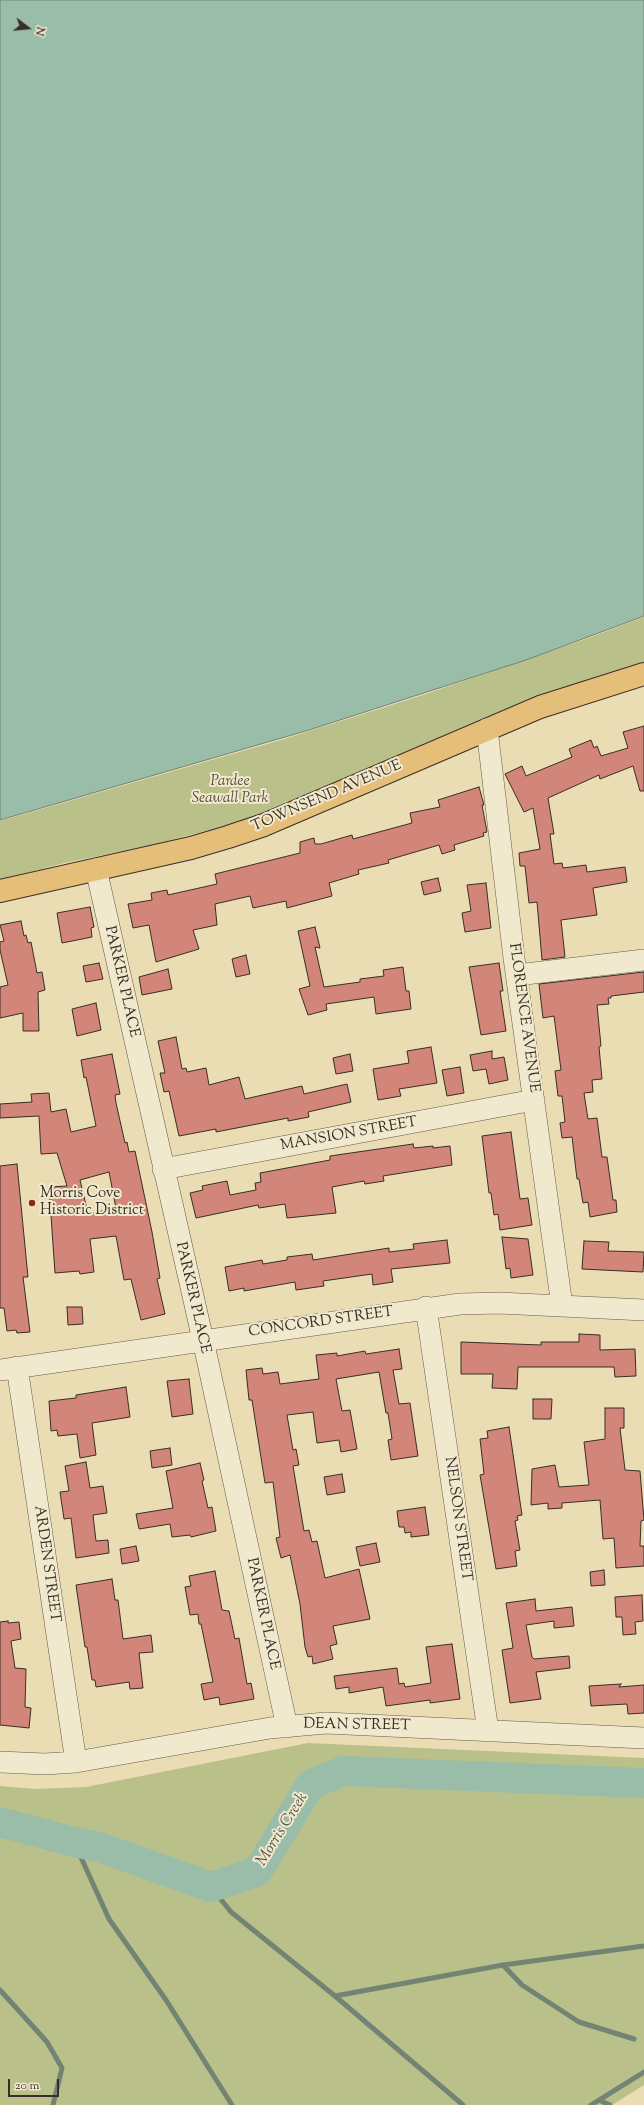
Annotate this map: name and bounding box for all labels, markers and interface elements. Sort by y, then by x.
north arrow [8,8,48,48]
text: N [31,25,48,38]
street label: TOWNSEND AVENUE [249,757,405,837]
park label: Pardee Seawall Park [192,773,268,808]
street label: PARKER PLACE [99,924,143,1040]
street label: FLORENCE AVENUE [504,942,542,1094]
street label: MANSION STREET [279,1114,419,1156]
place label: Morris Cove Historic District [40,1185,144,1220]
marker: Morris Cove Historic District [27,1198,37,1208]
street label: PARKER PLACE [170,1240,214,1356]
street label: CONCORD STREET [247,1304,395,1342]
street label: NELSON STREET [439,1456,475,1582]
street label: ARDEN STREET [29,1504,63,1624]
street label: PARKER PLACE [241,1556,283,1672]
street label: DEAN STREET [303,1716,411,1736]
water label: Morris Creek [253,1790,313,1870]
scale bar [10,2071,61,2097]
text: 20 m [15,2077,39,2095]

